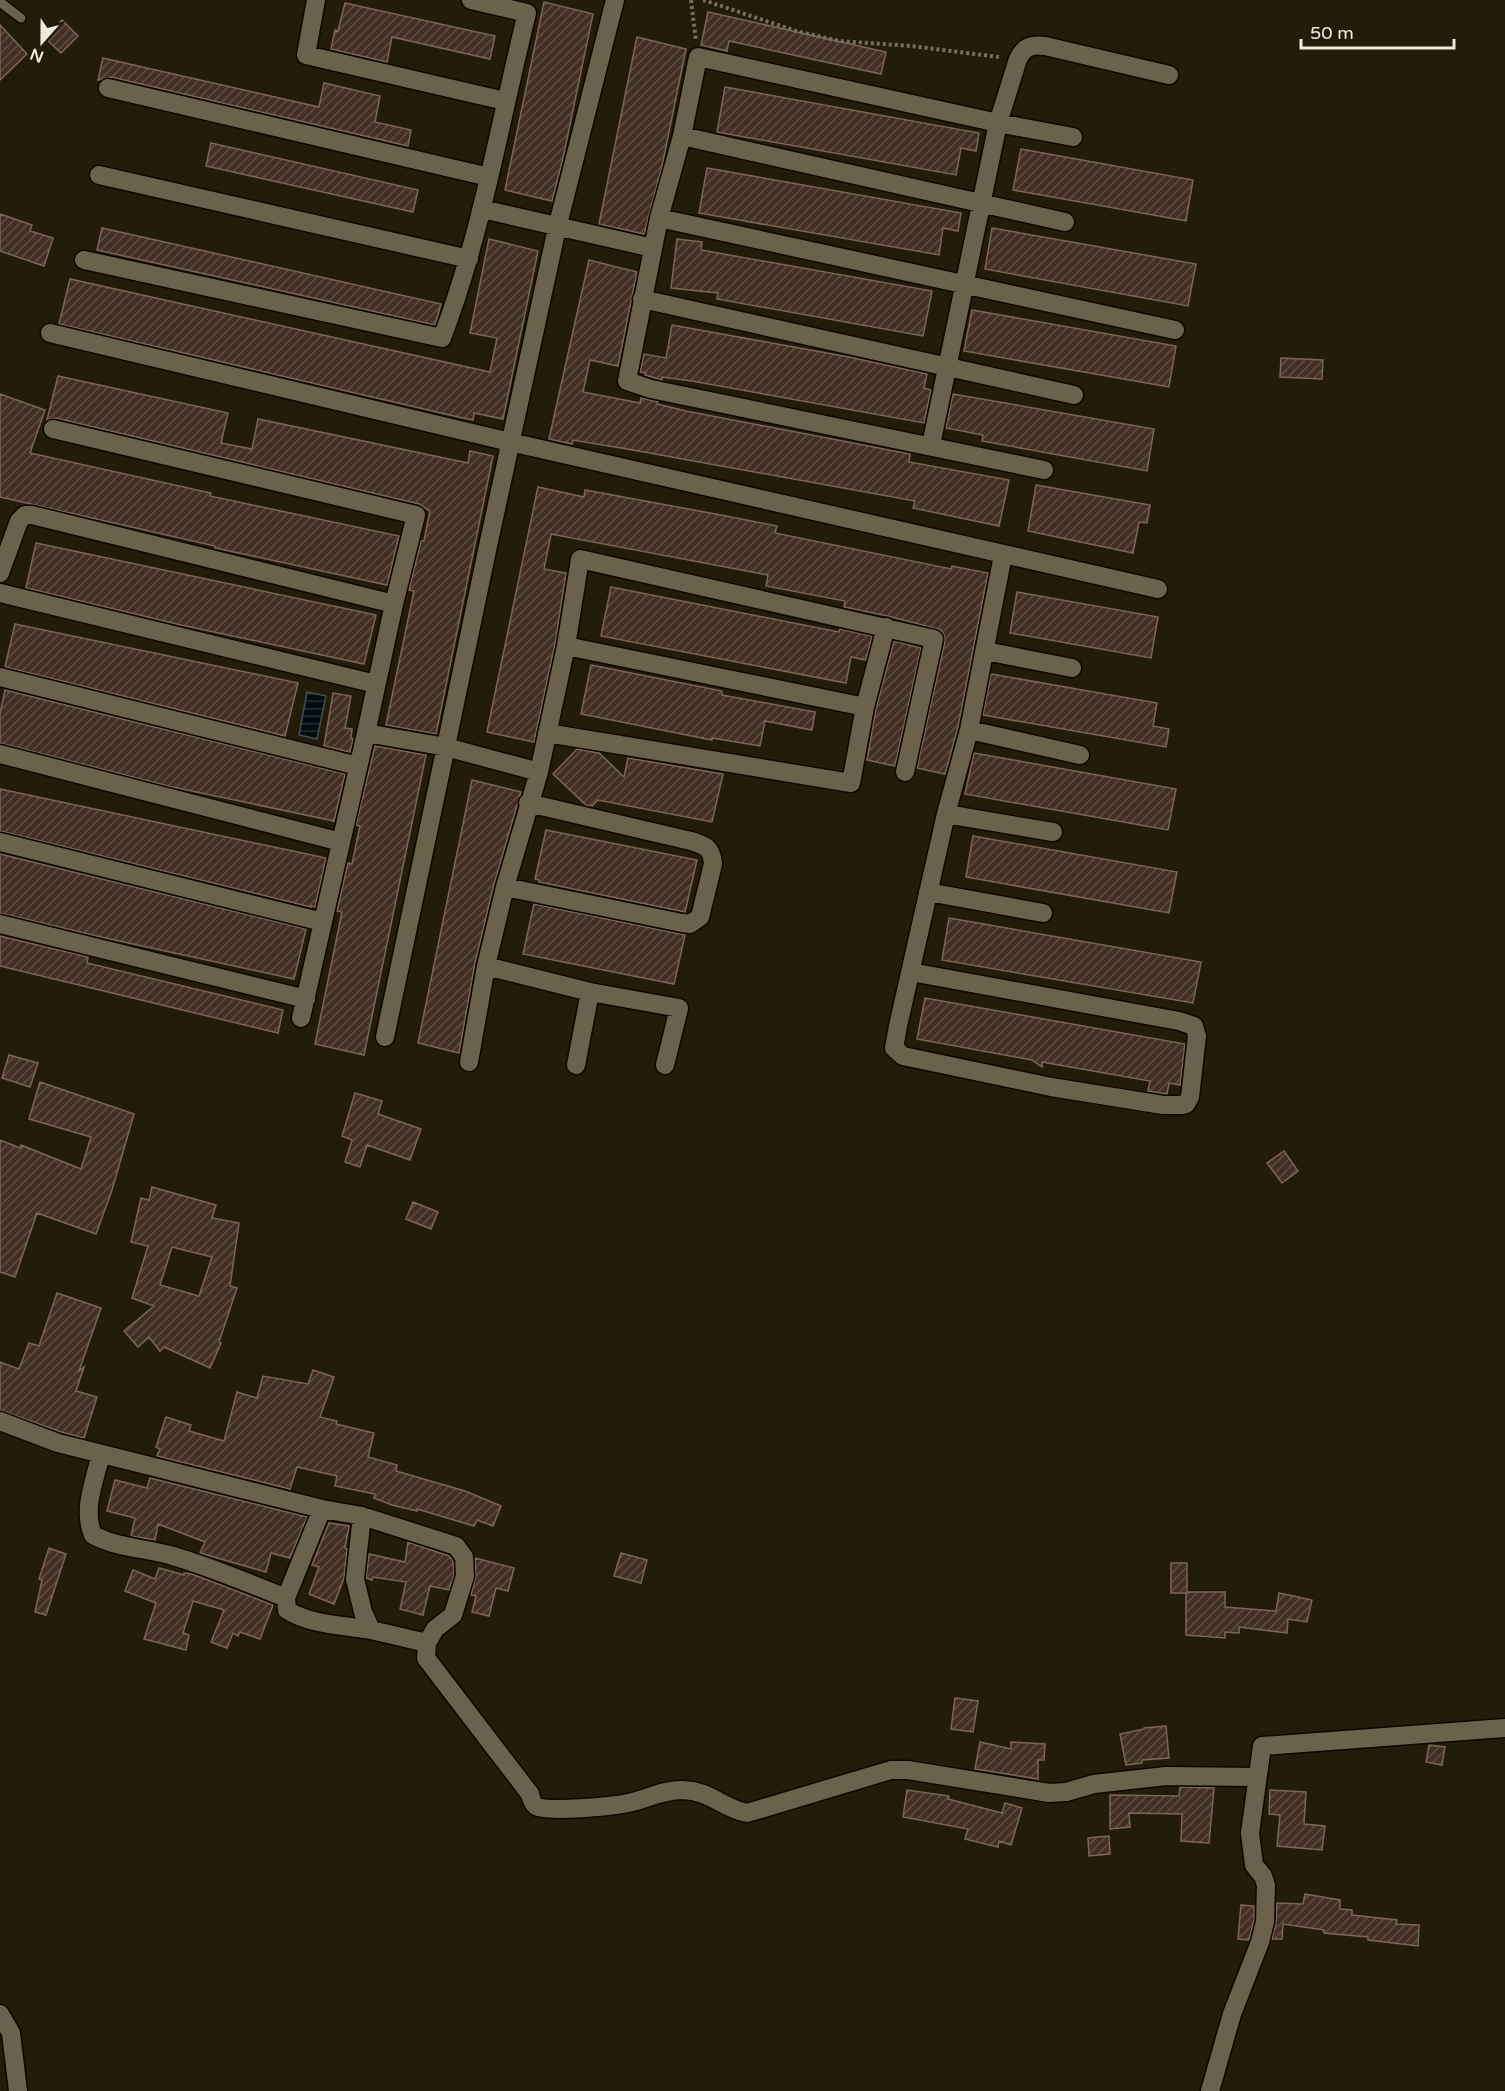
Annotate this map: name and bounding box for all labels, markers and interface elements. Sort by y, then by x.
north arrow [12,12,72,72]
scale bar [1301,12,1454,50]
text: 50 m [1310,22,1354,44]
text: N [27,43,47,67]

